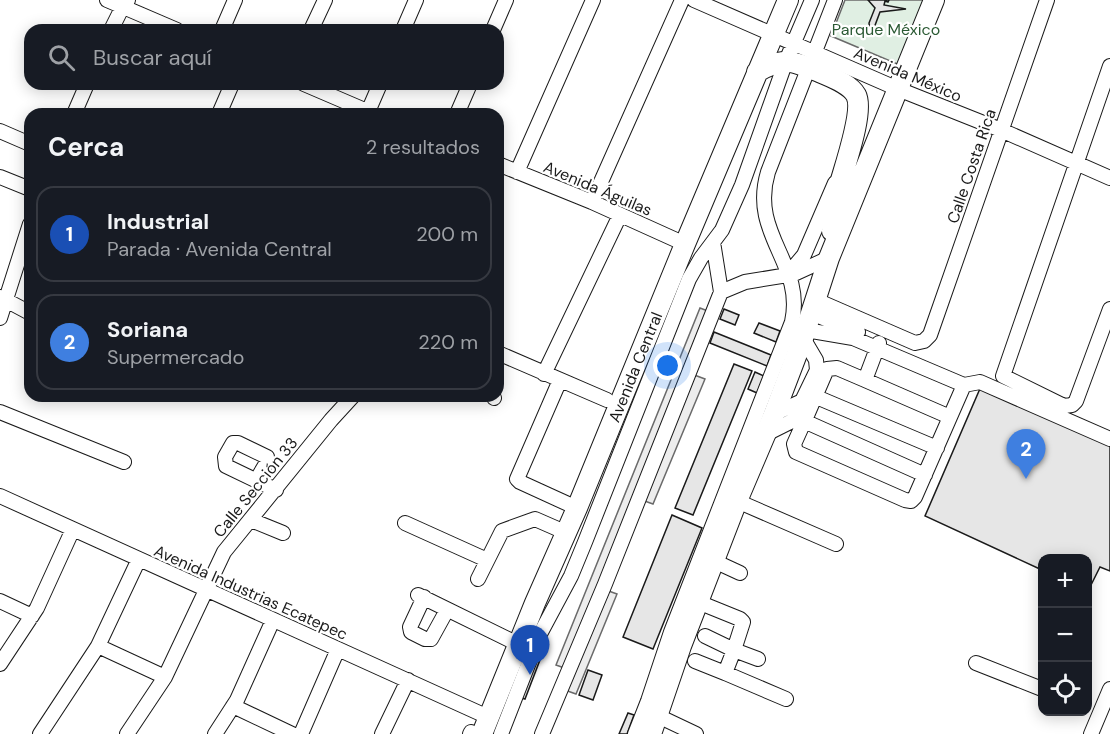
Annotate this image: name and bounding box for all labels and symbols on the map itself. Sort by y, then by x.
park label: Parque México [832,19,940,40]
street label: Avenida México [851,42,965,107]
street label: Calle Costa Rica [942,106,1001,226]
street label: Avenida Águilas [540,156,655,221]
street label: Avenida Central [604,309,667,425]
your location [653,351,682,380]
pin: 2 [1006,430,1046,479]
street label: Calle Sección 33 [209,433,302,542]
street label: Avenida Industrias Ecatepec [151,540,351,645]
pin: 1 [510,626,550,675]

